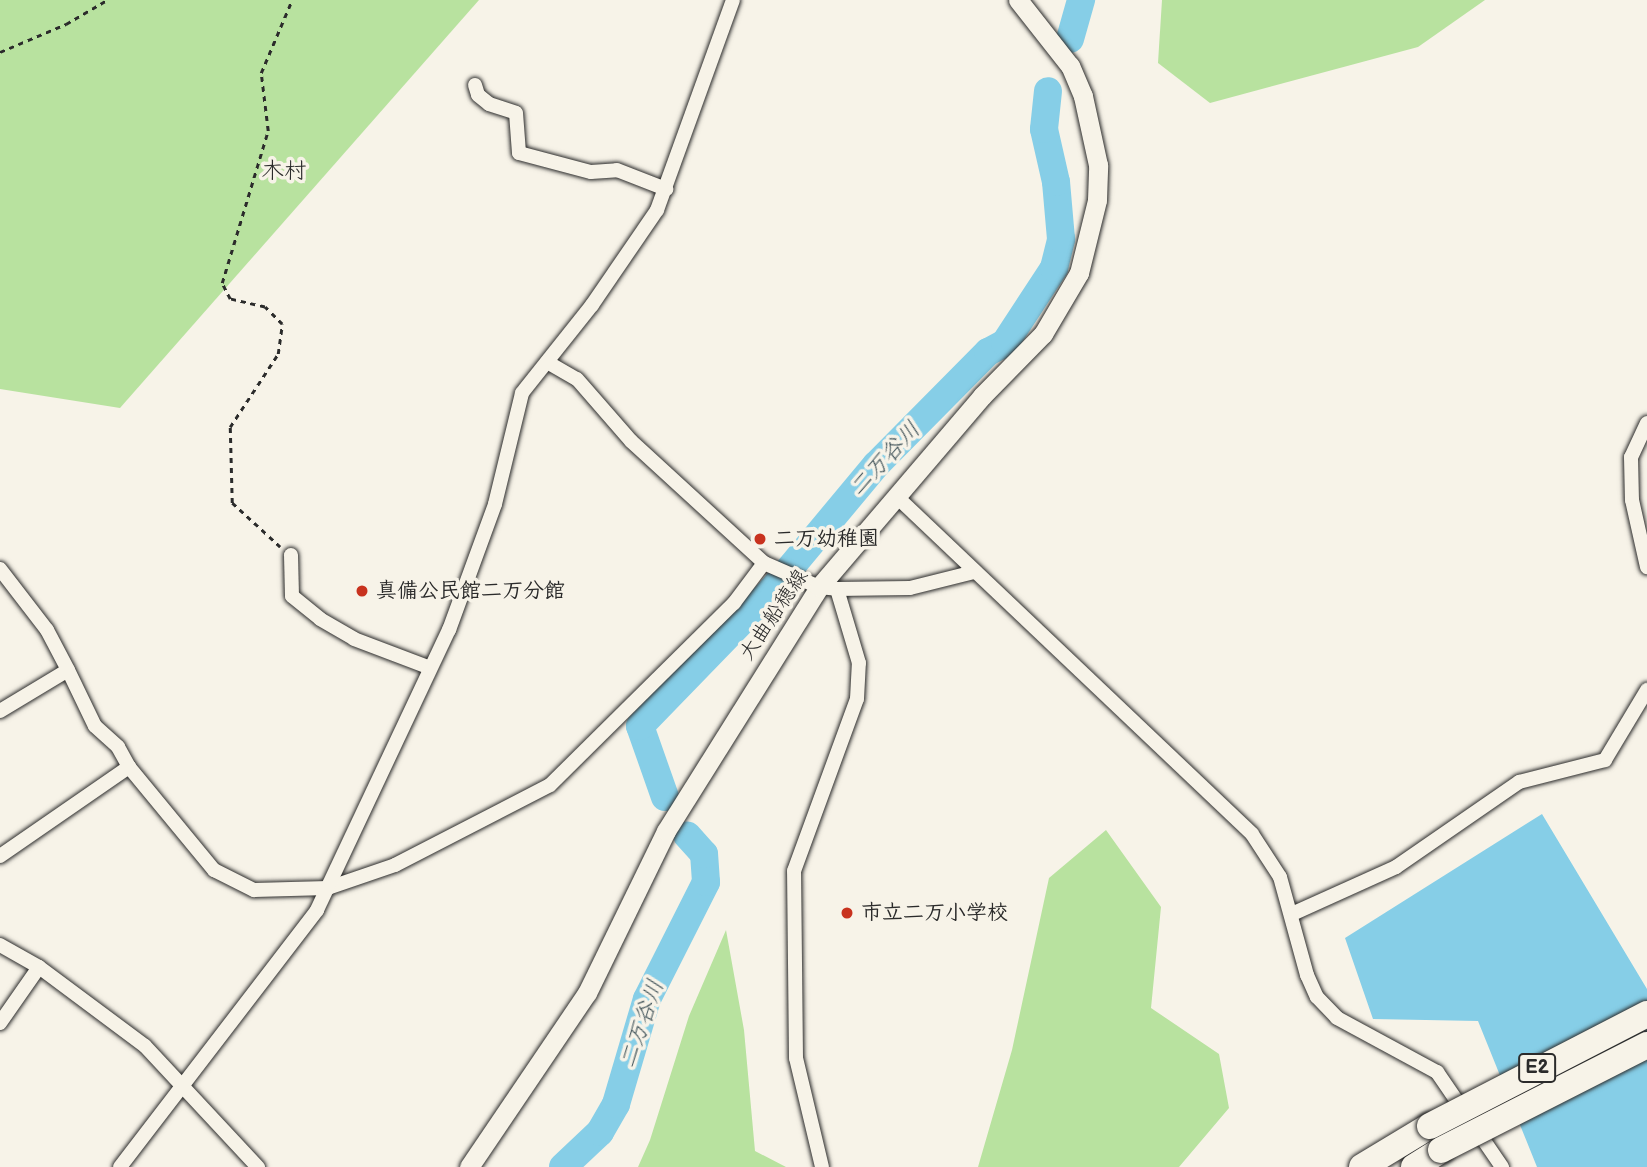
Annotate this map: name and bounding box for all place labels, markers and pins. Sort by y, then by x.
place label: 二万幼稚園 [774,526,879,552]
marker: 二万幼稚園 [752,531,768,547]
place label: 真備公民館二万分館 [376,578,565,604]
marker: 真備公民館二万分館 [354,583,370,599]
place label: 市立二万小学校 [861,900,1008,926]
marker: 市立二万小学校 [839,905,855,921]

